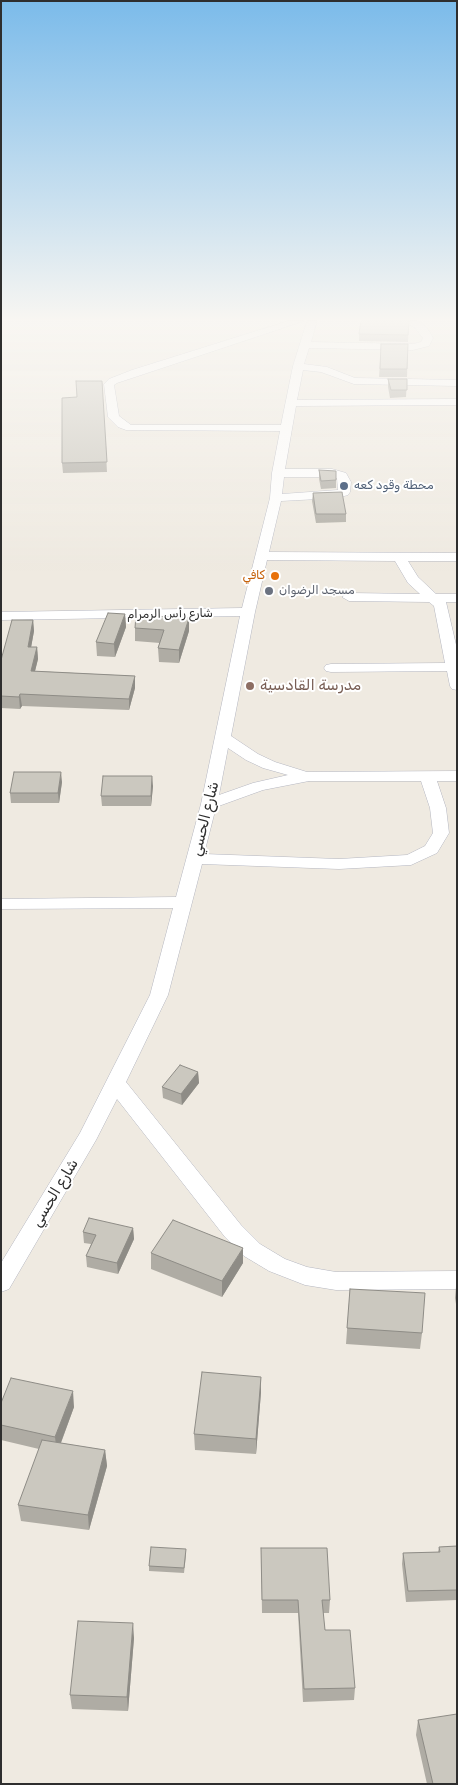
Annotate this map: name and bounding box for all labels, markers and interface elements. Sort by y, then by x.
place label: محطة وقود كعه [354,479,434,493]
marker: محطة وقود كعه [338,480,350,492]
place label: كافي [242,569,265,583]
marker: كافي [269,570,281,582]
place label: مسجد الرضوان [279,584,355,598]
marker: مسجد الرضوان [263,585,275,597]
street label: شارع رأس الرمرام [127,606,213,622]
place label: مدرسة القادسية [260,677,361,695]
marker: مدرسة القادسية [244,680,256,692]
street label: شارع الحسي [187,780,223,858]
street label: شارع الحسي [28,1156,82,1230]

